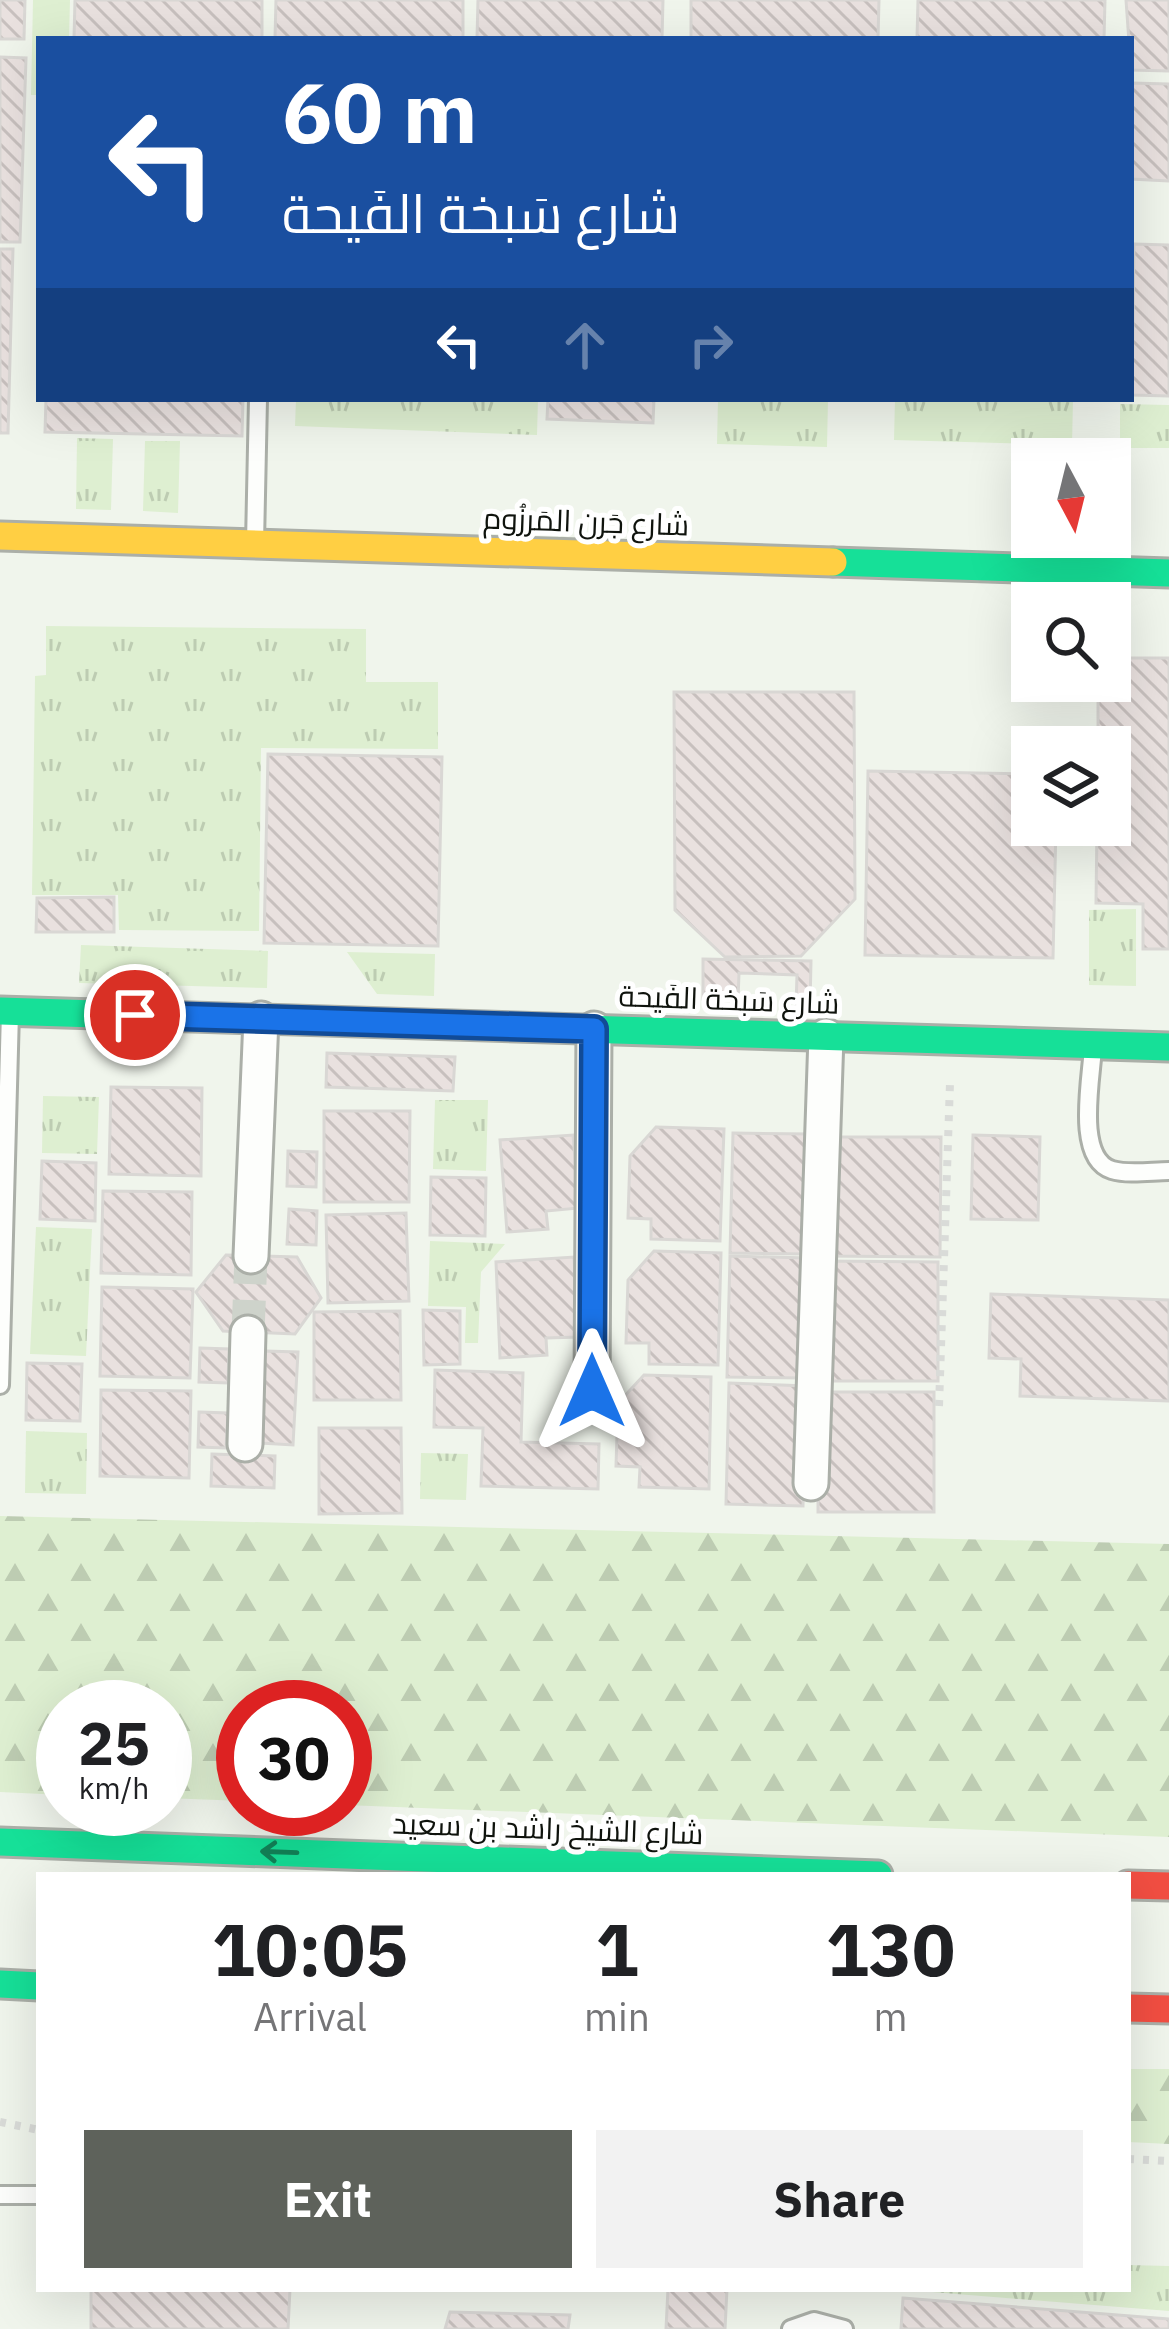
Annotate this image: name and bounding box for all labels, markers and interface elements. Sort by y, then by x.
text: 60 m [282,57,478,166]
icon: left [84,84,240,240]
text: شارع سَبخة الفَيحة [282,178,680,248]
icon: left [426,312,492,378]
icon: ahead [552,312,618,378]
icon: right [678,312,744,378]
north arrow [1011,438,1131,558]
map controls [1011,438,1131,846]
street label: شارع جَرن المَرزُوم [482,497,690,546]
button: search [1011,582,1131,702]
button: layers [1011,726,1131,846]
pin [84,964,186,1066]
street label: شارع سَبخة الفَيحة [618,975,840,1024]
icon: arrive [102,982,168,1048]
position arrow [529,1328,655,1454]
speed limit sign: 30 [216,1680,372,1836]
text: 25 [78,1703,150,1782]
text: km/h [79,1768,149,1807]
street label: شارع الشيخ راشد بن سعيد [392,1803,704,1854]
one-way arrow [260,1840,299,1863]
text: 10:05 [212,1902,408,1996]
text: 1 [595,1902,639,1996]
text: 130 [826,1902,955,1996]
text: Arrival [253,1991,367,2042]
text: min [584,1991,650,2042]
text: m [873,1991,908,2042]
button: Exit [84,2130,572,2268]
button: Share [596,2130,1083,2268]

